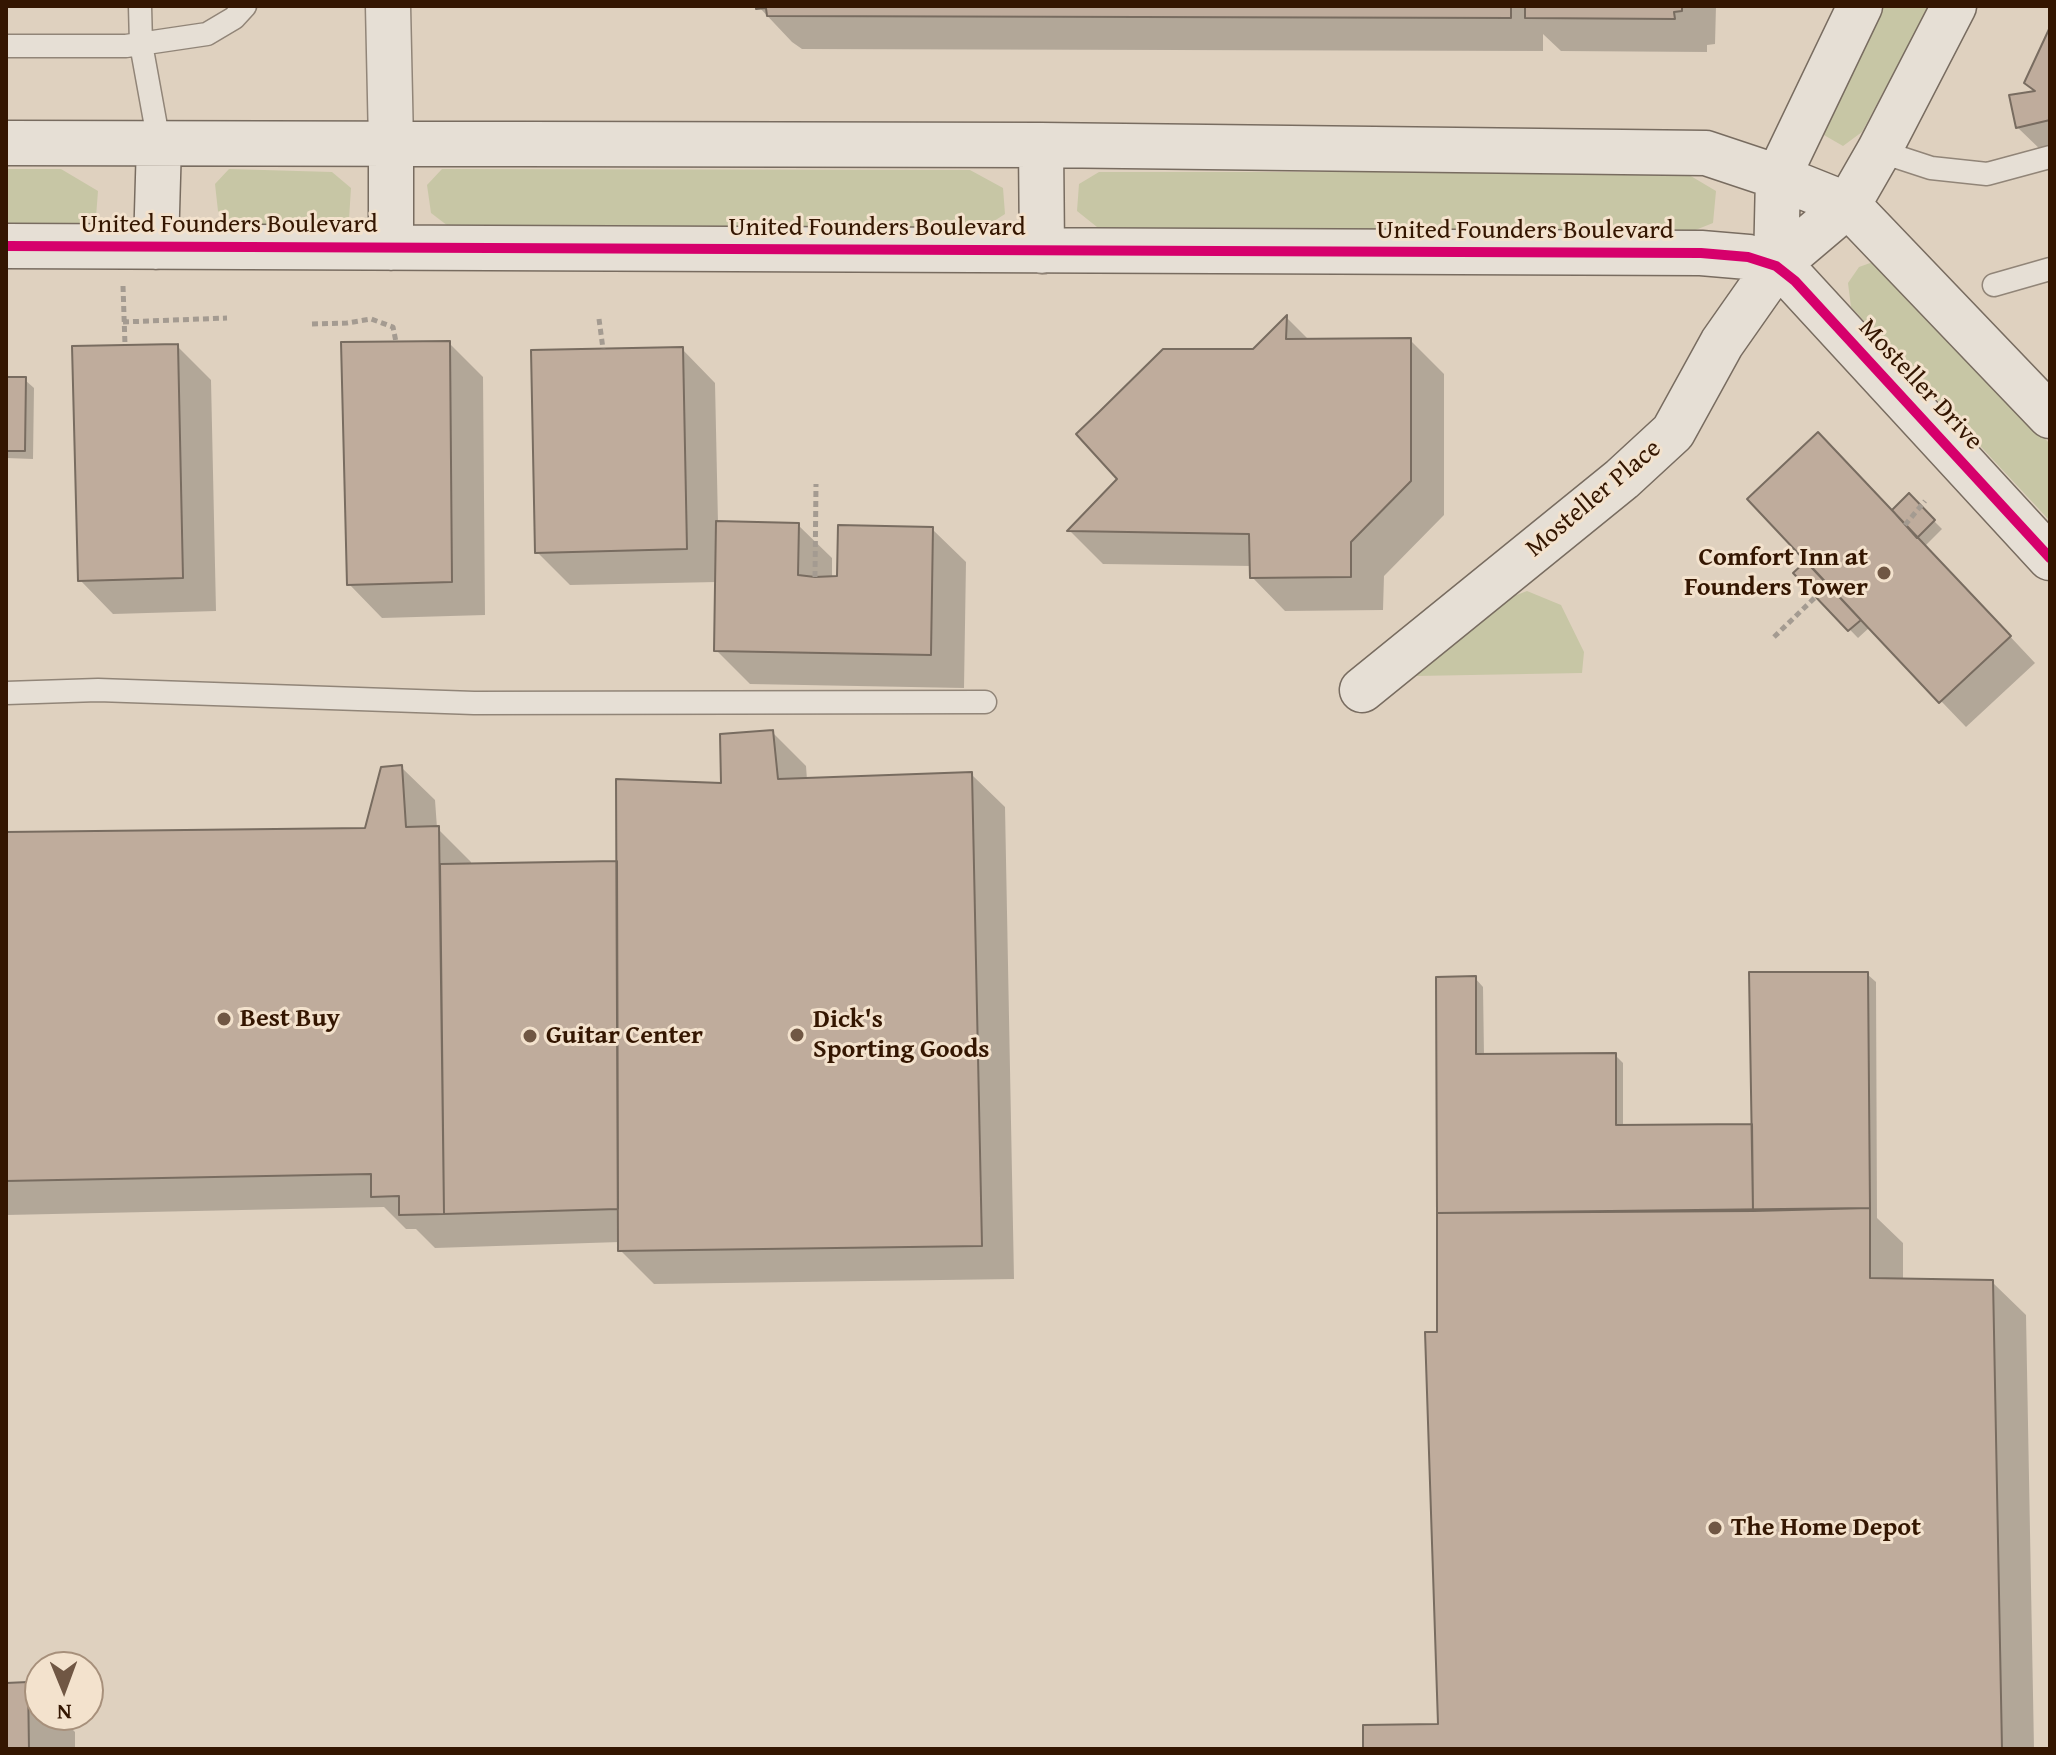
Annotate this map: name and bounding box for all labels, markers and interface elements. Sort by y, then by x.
street label: United Founders Boulevard [80,209,378,241]
street label: United Founders Boulevard [728,212,1026,244]
street label: United Founders Boulevard [1376,215,1674,247]
street label: Mosteller Drive [1851,313,1989,457]
street label: Mosteller Place [1520,433,1668,565]
place label: Comfort Inn at Founders Tower [1684,542,1868,604]
marker: Comfort Inn at Founders Tower [1875,564,1893,582]
place label: Best Buy [240,1003,340,1035]
place label: Dick's Sporting Goods [813,1004,989,1066]
marker: Best Buy [215,1010,233,1028]
place label: Guitar Center [546,1020,703,1052]
marker: Dick's Sporting Goods [788,1026,806,1044]
marker: Guitar Center [521,1027,539,1045]
place label: The Home Depot [1731,1512,1921,1544]
marker: The Home Depot [1706,1519,1724,1537]
north arrow [24,1651,104,1731]
text: N [57,1697,72,1729]

